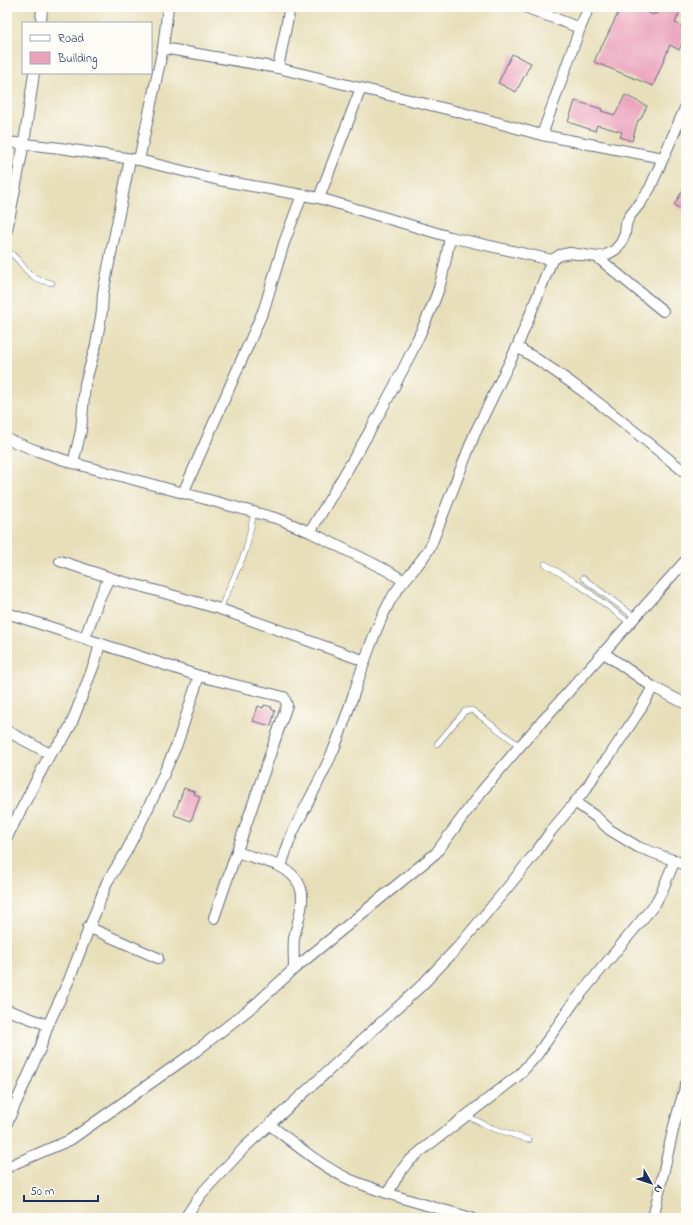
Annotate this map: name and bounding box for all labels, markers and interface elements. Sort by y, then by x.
legend [22,22,152,74]
text: Road [58,30,84,48]
text: Building [57,50,97,69]
north arrow [631,1163,671,1203]
scale bar [24,1177,98,1203]
text: N [649,1181,667,1197]
text: 50 m [30,1183,54,1201]

